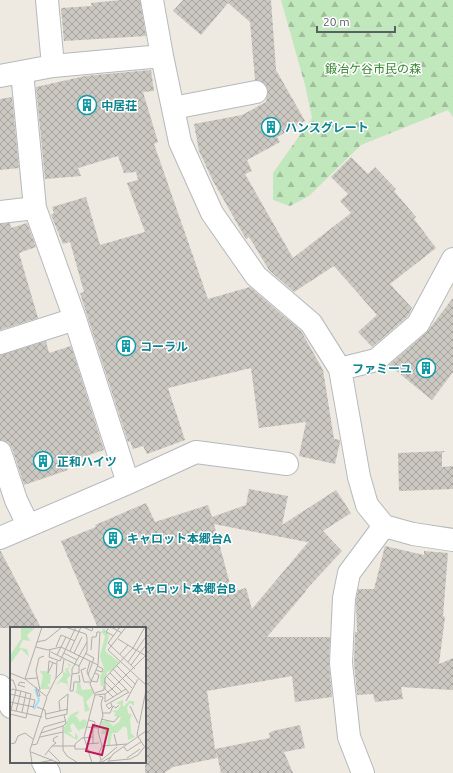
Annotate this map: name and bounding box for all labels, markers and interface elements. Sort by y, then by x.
scale bar [317,8,395,34]
text: 20 m [323,15,350,28]
park label: 鍛冶ケ谷市民の森 [325,62,421,75]
building icon: 中居荘 [76,94,98,116]
place label: 中居荘 [101,99,137,112]
building icon: ハンスグレート [260,116,282,138]
place label: ハンスグレート [285,121,369,134]
building icon: コーラル [115,335,137,357]
place label: コーラル [140,340,188,353]
building icon: ファミーユ [415,357,437,379]
place label: ファミーユ [352,362,412,375]
building icon: 正和ハイツ [32,450,54,472]
place label: 正和ハイツ [57,455,117,468]
building icon: キャロット本郷台A [102,527,124,549]
place label: キャロット本郷台A [127,532,232,545]
building icon: キャロット本郷台B [107,577,129,599]
place label: キャロット本郷台B [132,582,236,595]
inset map [10,627,146,763]

